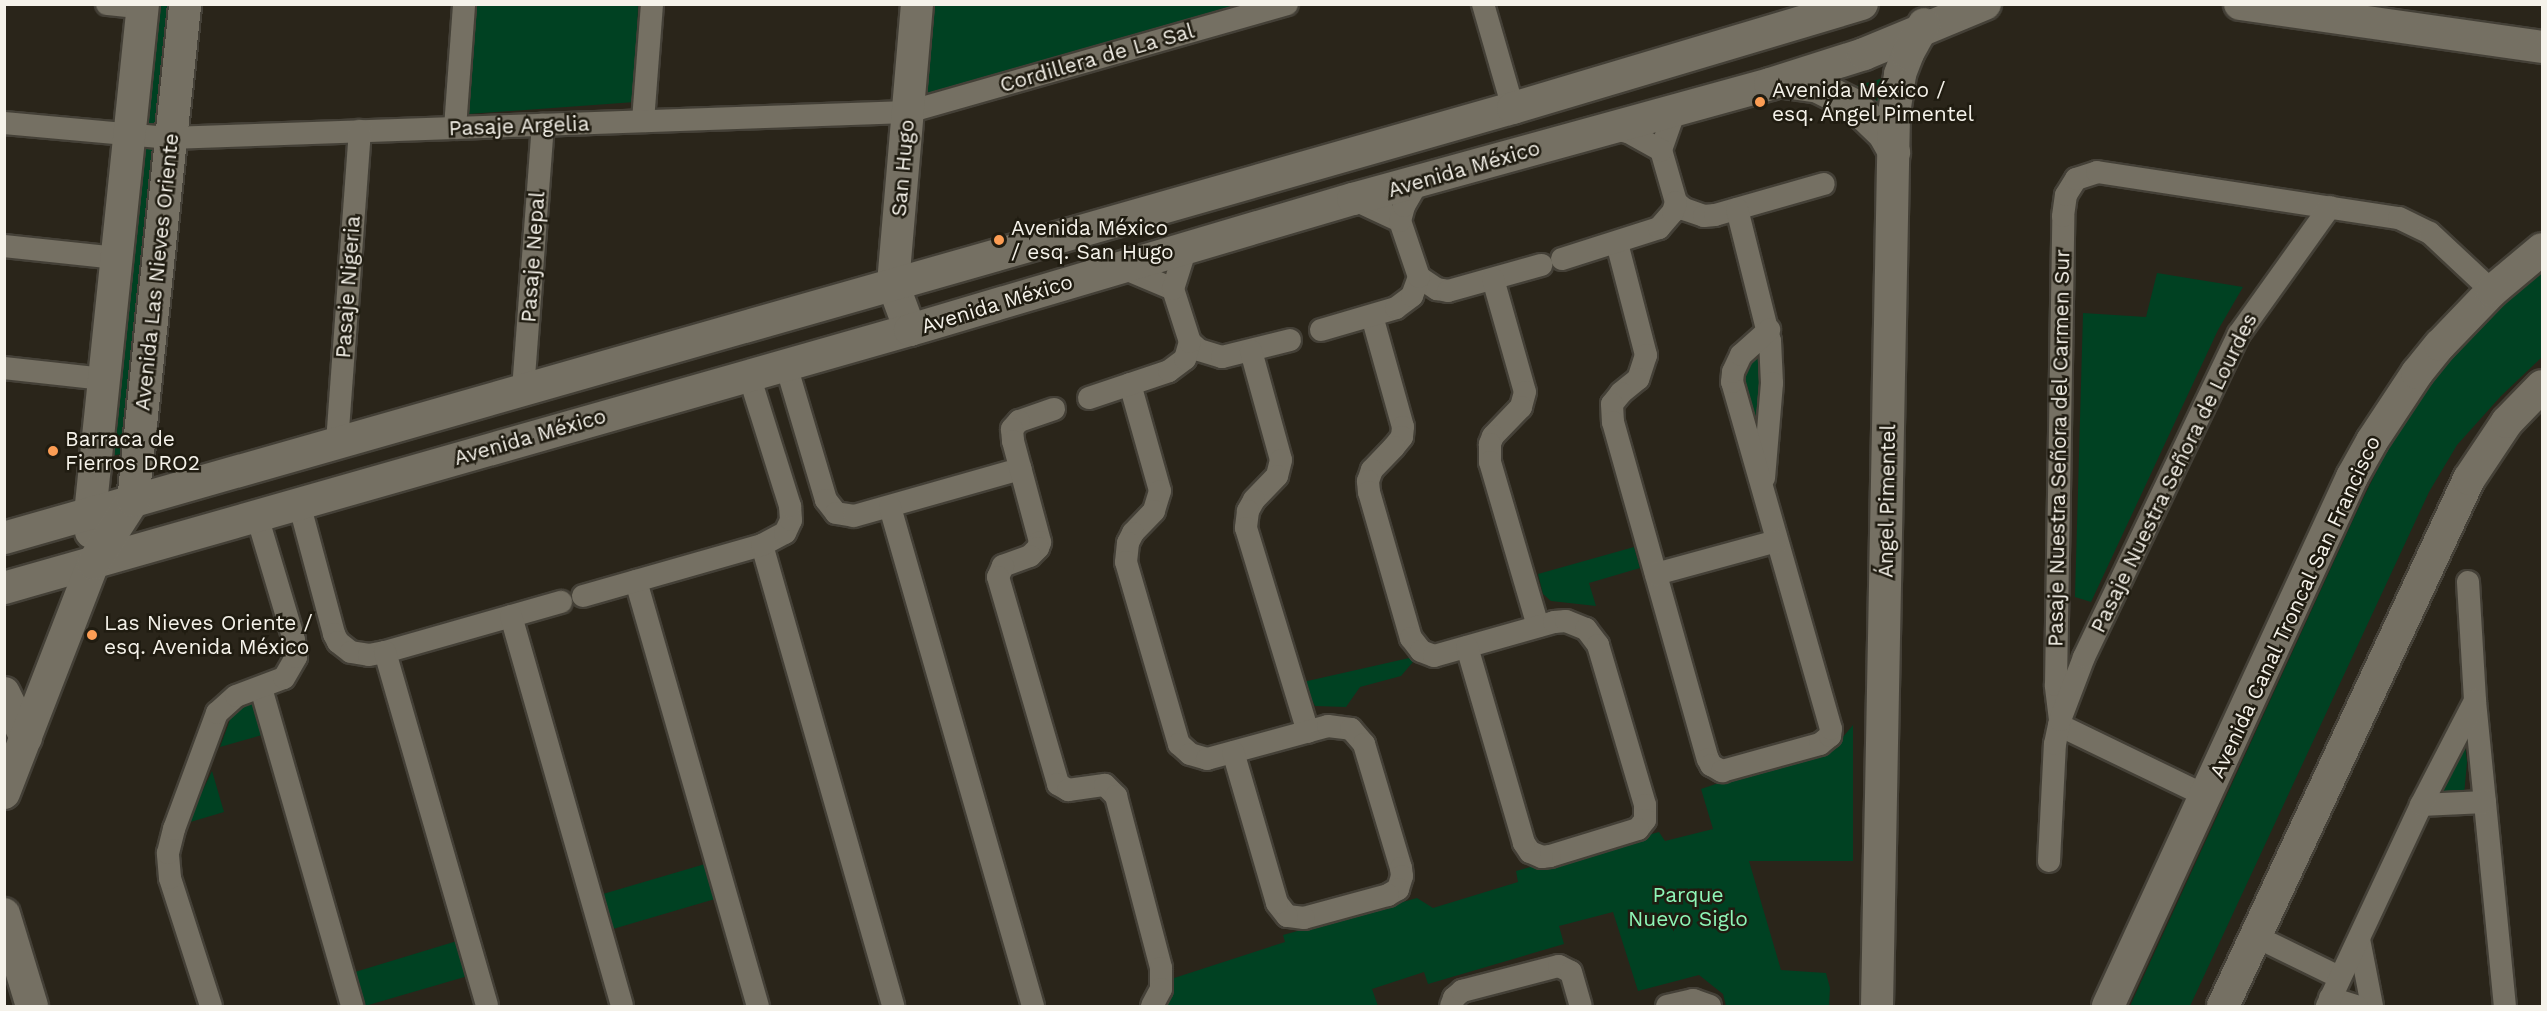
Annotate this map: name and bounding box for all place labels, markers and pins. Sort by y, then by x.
place label: Avenida México / esq. Ángel Pimentel [1772,77,1976,127]
marker: Avenida México / esq. Ángel Pimentel [1753,95,1767,109]
place label: Avenida México / esq. San Hugo [1011,215,1174,265]
marker: Avenida México / esq. San Hugo [992,233,1006,247]
place label: Barraca de Fierros DRO2 [65,426,200,476]
marker: Barraca de Fierros DRO2 [46,444,60,458]
place label: Las Nieves Oriente / esq. Avenida México [104,610,313,660]
marker: Las Nieves Oriente / esq. Avenida México [85,628,99,642]

